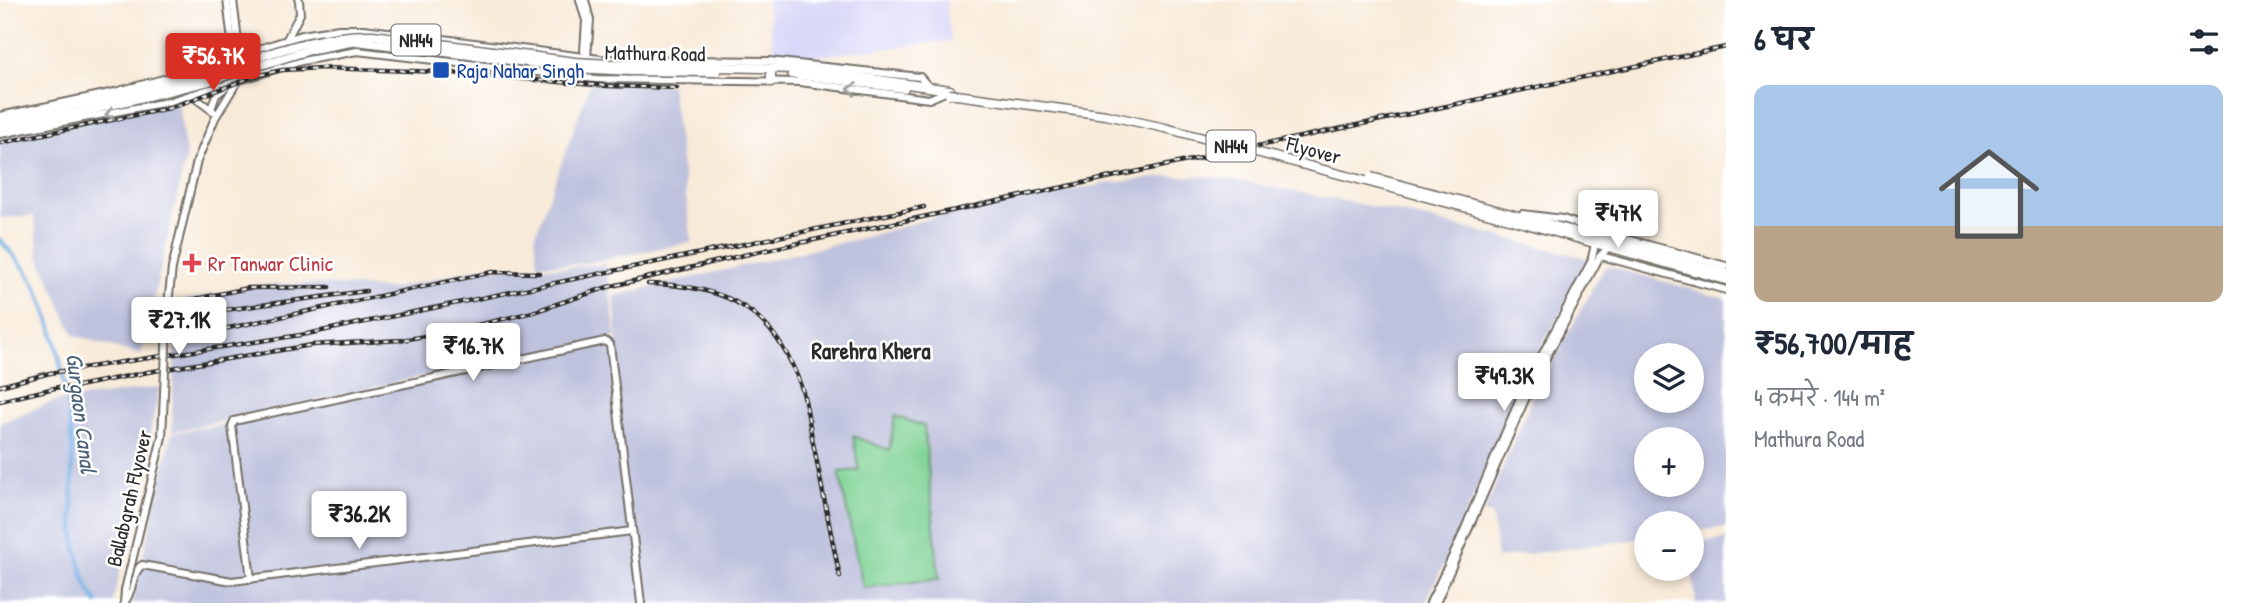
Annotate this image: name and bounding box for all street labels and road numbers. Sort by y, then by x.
road number: NH44 [392,24,440,56]
street label: Mathura Road [604,38,706,68]
street label: Flyover [1282,129,1345,171]
road number: NH44 [1206,130,1256,162]
street label: Ballabgrah Flyover [99,427,159,569]

